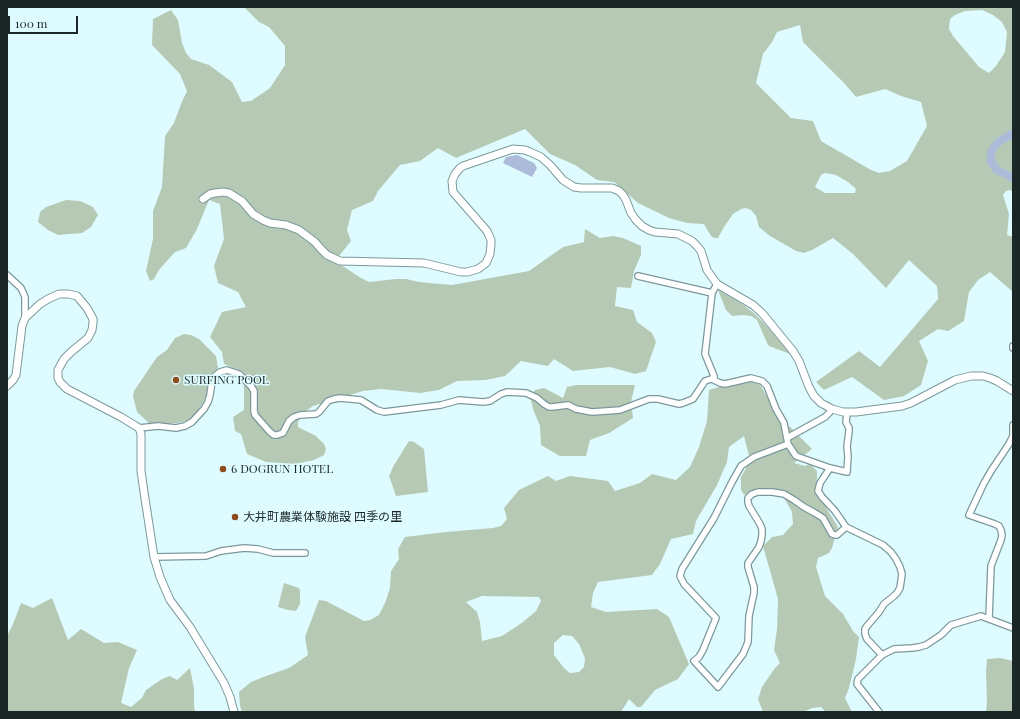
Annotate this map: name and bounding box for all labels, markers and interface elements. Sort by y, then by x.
scale bar [10,8,80,34]
text: 100 m [15,15,47,31]
place label: SURFING POOL [184,373,269,387]
marker: SURFING POOL [171,375,181,385]
place label: 6 DOGRUN HOTEL [231,462,333,476]
marker: 6 DOGRUN HOTEL [218,464,228,474]
place label: 大井町農業体験施設 四季の里 [243,510,402,524]
marker: 大井町農業体験施設 四季の里 [230,512,240,522]

